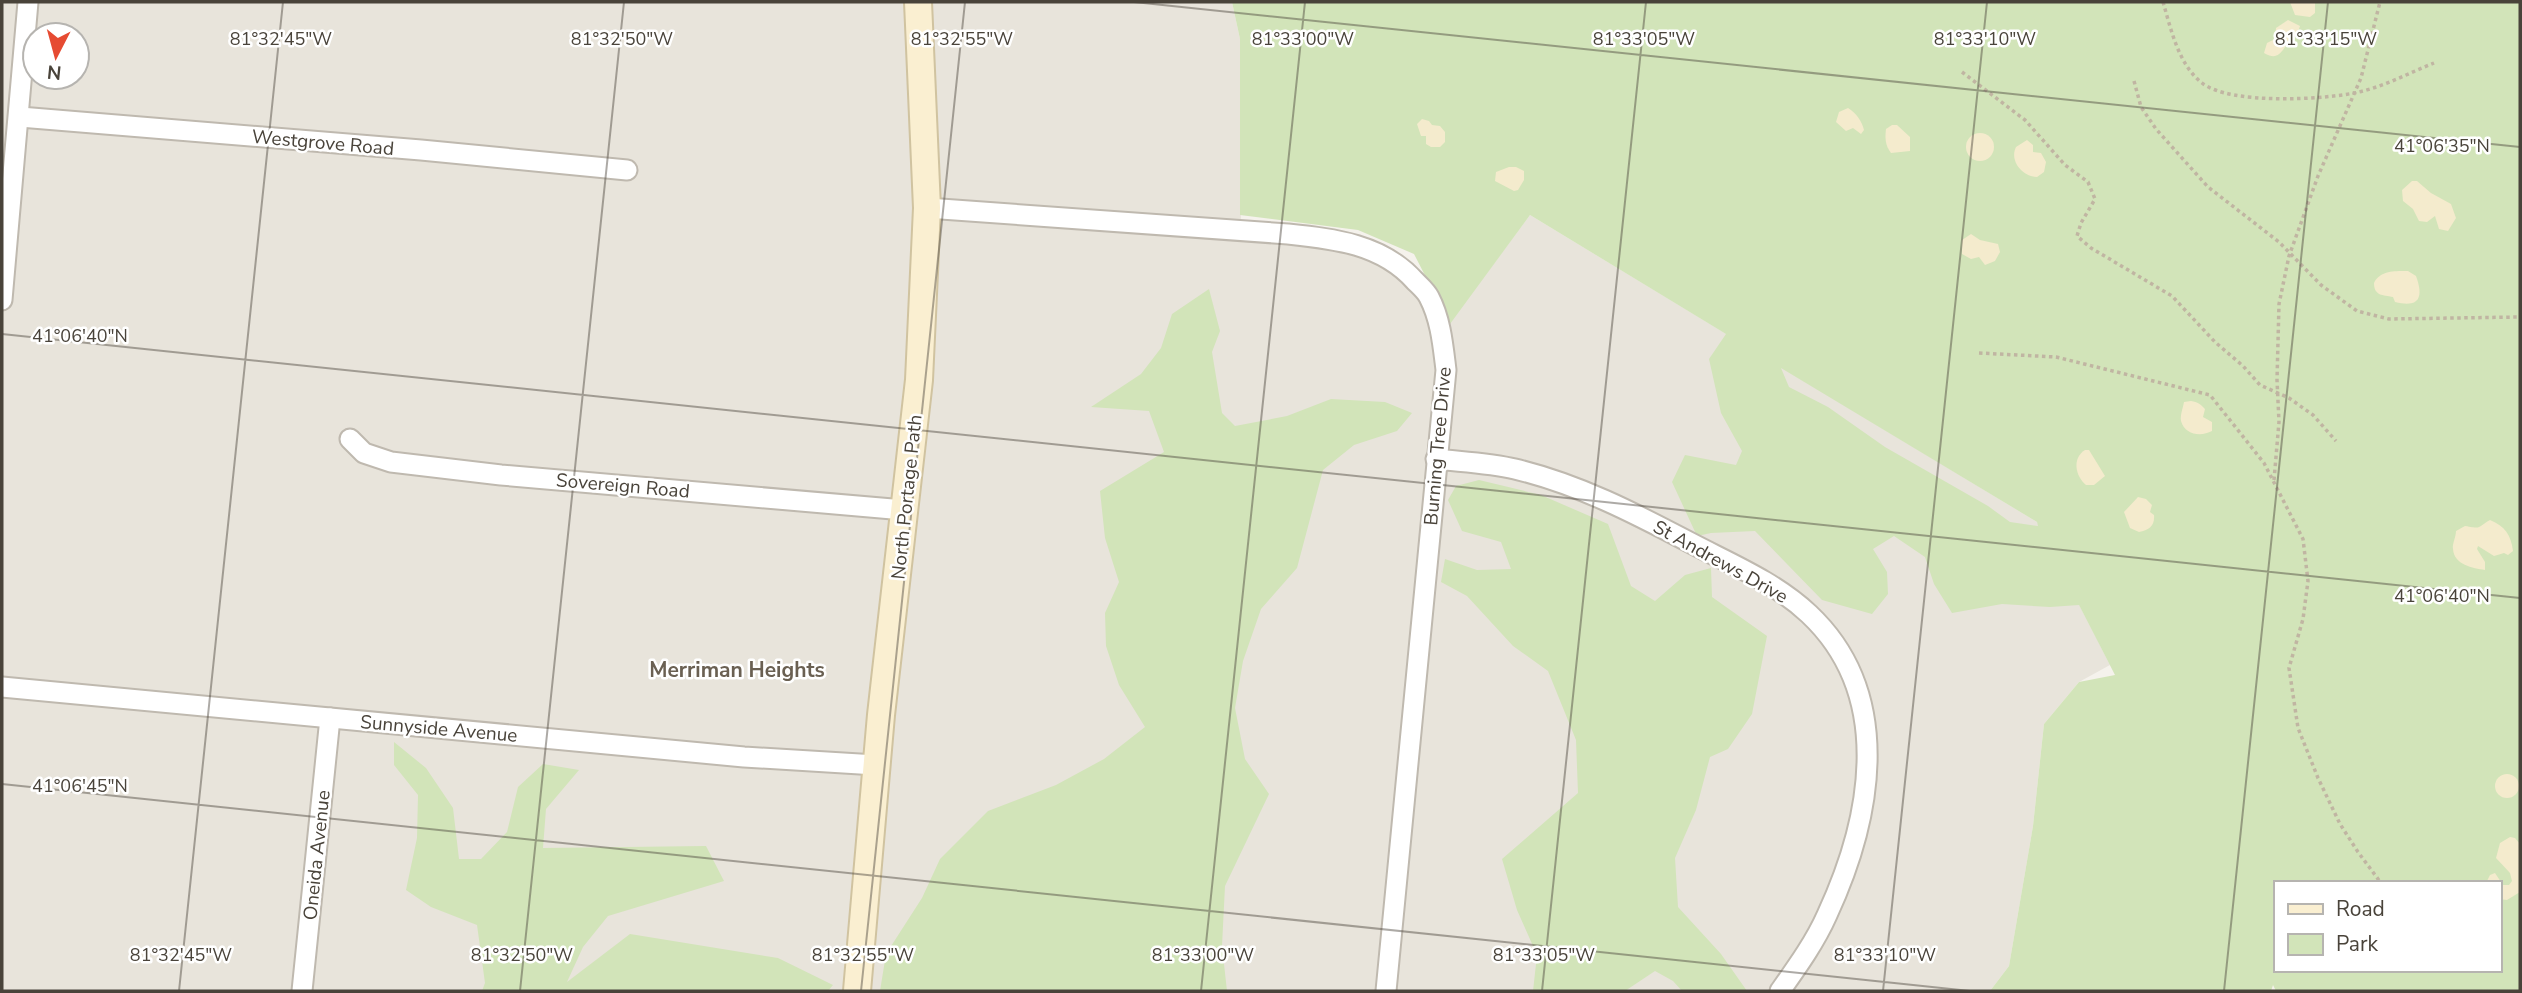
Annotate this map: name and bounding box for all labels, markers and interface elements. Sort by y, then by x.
north arrow [21,21,91,91]
text: 81°32'45"W [230,27,332,51]
text: 81°32'50"W [571,27,673,51]
text: 81°32'55"W [911,27,1013,51]
text: 81°33'00"W [1252,27,1354,51]
text: 81°33'05"W [1593,27,1695,51]
text: 81°33'10"W [1934,27,2036,51]
text: 81°33'15"W [2275,27,2377,51]
text: N [46,58,63,86]
street label: Westgrove Road [251,124,395,162]
text: 41°06'35"N [2394,134,2490,158]
text: 41°06'40"N [32,324,128,348]
street label: Burning Tree Drive [1418,366,1458,526]
street label: North Portage Path [885,413,929,581]
street label: Sovereign Road [555,467,691,505]
street label: St Andrews Drive [1648,514,1793,610]
text: 41°06'40"N [2394,584,2490,608]
district label: Merriman Heights [649,656,825,684]
street label: Sunnyside Avenue [359,709,519,749]
text: 41°06'45"N [32,774,128,798]
street label: Oneida Avenue [297,789,337,921]
legend [2274,881,2501,972]
text: Road [2336,895,2385,923]
text: Park [2336,930,2378,958]
text: 81°32'45"W [130,943,232,967]
text: 81°32'50"W [471,943,573,967]
text: 81°32'55"W [812,943,914,967]
text: 81°33'00"W [1152,943,1254,967]
text: 81°33'05"W [1493,943,1595,967]
text: 81°33'10"W [1834,943,1936,967]

